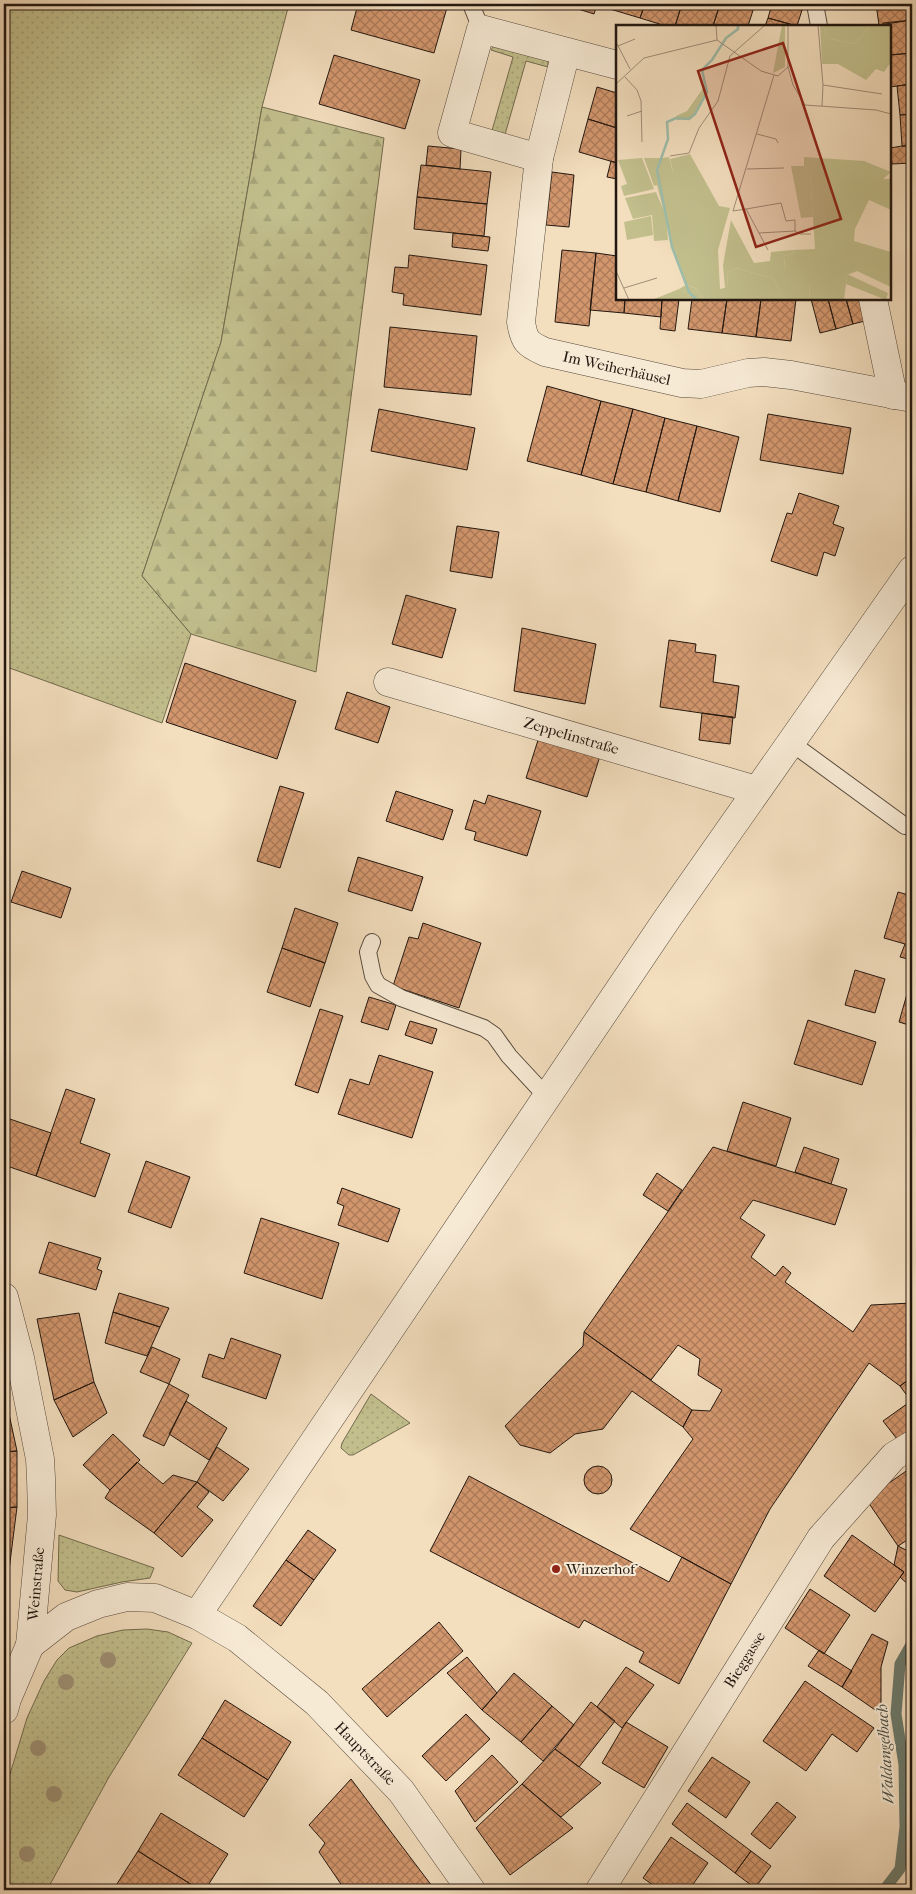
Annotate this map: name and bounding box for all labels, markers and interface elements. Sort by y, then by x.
inset map [616,25,891,300]
street label: Im Weiherhäusel [561,347,672,389]
street label: Zeppelinstraße [522,713,622,758]
street label: Weinstraße [24,1546,48,1623]
place label: Winzerhof [565,1560,638,1578]
marker: Winzerhof [550,1563,562,1575]
street label: Bieggasse [720,1628,769,1691]
water label: Waldangelbach [872,1703,898,1805]
street label: Hauptstraße [331,1718,400,1789]

